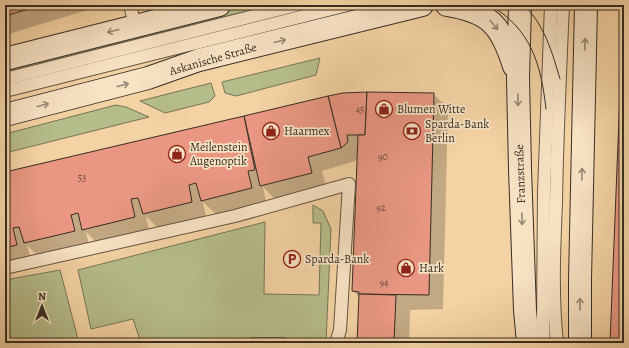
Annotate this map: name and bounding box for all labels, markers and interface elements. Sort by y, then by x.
one-way arrow [490,20,499,31]
one-way arrow [107,28,120,36]
one-way arrow [273,36,286,44]
one-way arrow [581,38,588,51]
street label: Askanische Straße [167,39,258,79]
one-way arrow [116,80,129,88]
one-way arrow [515,93,522,106]
shop icon: Blumen Witte [374,99,394,119]
one-way arrow [36,101,49,109]
place label: Blumen Witte [397,101,465,117]
house number: 45 [356,103,364,116]
place label: Sparda-Bank Berlin [425,116,489,146]
shop icon: Haarmex [261,121,281,141]
bank icon: Sparda-Bank Berlin [402,121,422,141]
place label: Haarmex [284,123,330,139]
place label: Meilenstein Augenoptik [189,139,248,169]
shop icon: Meilenstein Augenoptik [167,144,187,164]
street label: Franzstraße [511,144,529,204]
house number: 90 [378,150,388,163]
one-way arrow [578,168,586,181]
house number: 53 [78,171,86,184]
house number: 92 [376,201,386,214]
one-way arrow [518,212,525,225]
parking icon: Sparda-Bank [282,249,302,269]
place label: Sparda-Bank [305,251,369,267]
shop icon: Hark [396,258,416,278]
place label: Hark [419,260,444,276]
house number: 94 [379,276,389,289]
north arrow [22,286,62,326]
text: N [38,289,46,304]
one-way arrow [576,298,584,311]

